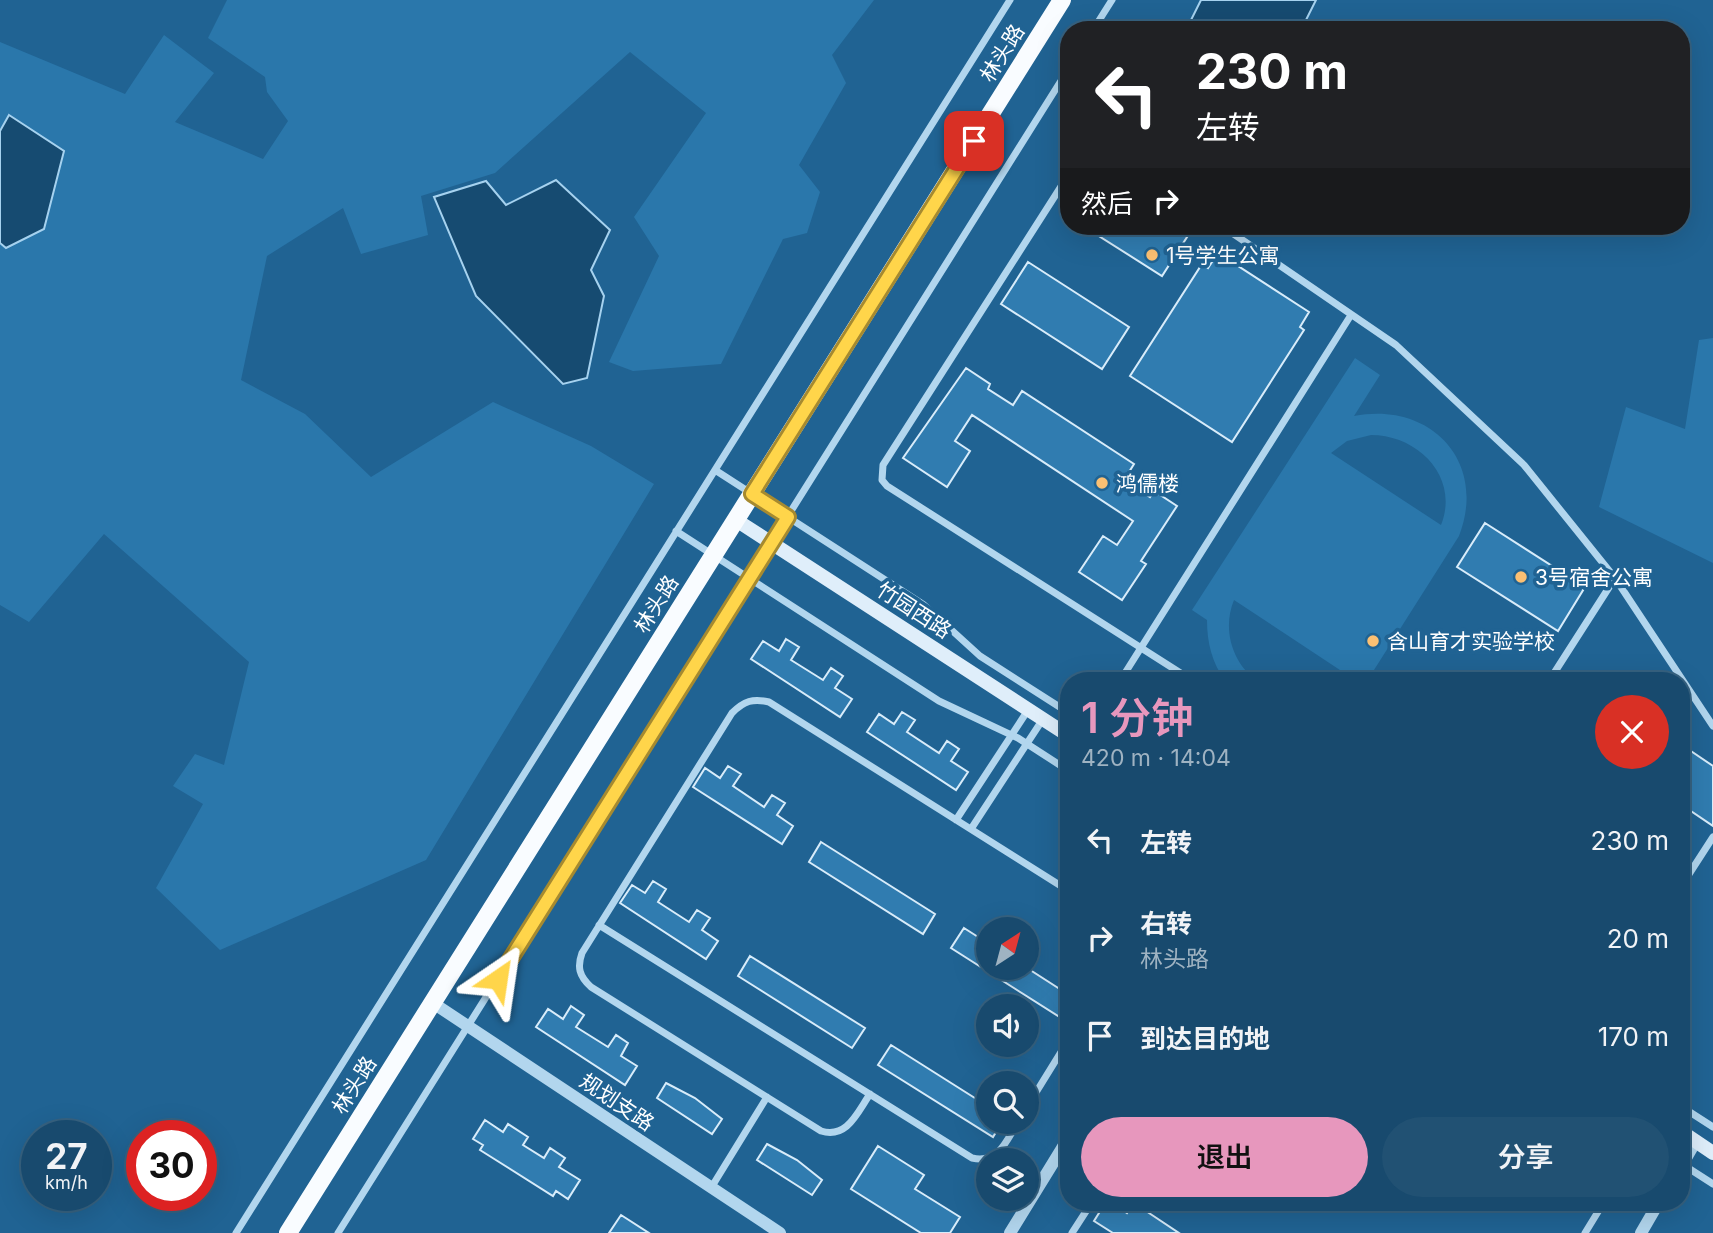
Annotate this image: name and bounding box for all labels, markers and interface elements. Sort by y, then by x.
street label: 林头路 [975,20,1029,86]
text: 230 m [1196,42,1348,101]
icon: left [1081,49,1172,140]
text: 左转 [1196,108,1260,147]
pin [944,111,1004,171]
icon: arrive [955,122,993,160]
icon: right [1147,182,1185,220]
text: 然后 [1081,188,1133,219]
place label: 1号学生公寓 [1166,243,1280,268]
marker: 1号学生公寓 [1144,247,1160,263]
place label: 鸿儒楼 [1116,471,1179,496]
marker: 鸿儒楼 [1094,475,1110,491]
place label: 3号宿舍公寓 [1535,565,1653,590]
marker: 3号宿舍公寓 [1513,569,1529,585]
street label: 林头路 [629,571,683,637]
street label: 竹园西路 [872,577,956,643]
place label: 含山育才实验学校 [1387,629,1555,654]
marker: 含山育才实验学校 [1365,633,1381,649]
text: 1 分钟 [1081,692,1193,743]
button: close [1595,695,1669,769]
text: 420 m · 14:04 [1081,744,1231,772]
icon: left [1081,821,1119,859]
text: 230 m [1591,825,1669,856]
text: 左转 [1140,827,1192,858]
text: 右转 [1140,908,1192,939]
north arrow [976,917,1040,980]
map controls [976,917,1039,1211]
icon: right [1081,919,1119,957]
text: 20 m [1607,923,1669,954]
position arrow [461,942,535,1016]
text: 林头路 [1140,945,1209,973]
button: sound [976,994,1039,1057]
icon: arrive [1081,1017,1119,1055]
text: 170 m [1598,1021,1669,1052]
text: 到达目的地 [1140,1023,1270,1054]
street label: 林头路 [327,1052,381,1118]
street label: 规划支路 [575,1068,659,1136]
button: search [976,1071,1039,1134]
button: 退出 [1081,1117,1368,1197]
button: 分享 [1382,1117,1669,1197]
speed limit sign: 30 [126,1120,217,1211]
text: 27 [45,1135,88,1177]
button: layers [976,1148,1039,1211]
text: km/h [45,1172,88,1193]

